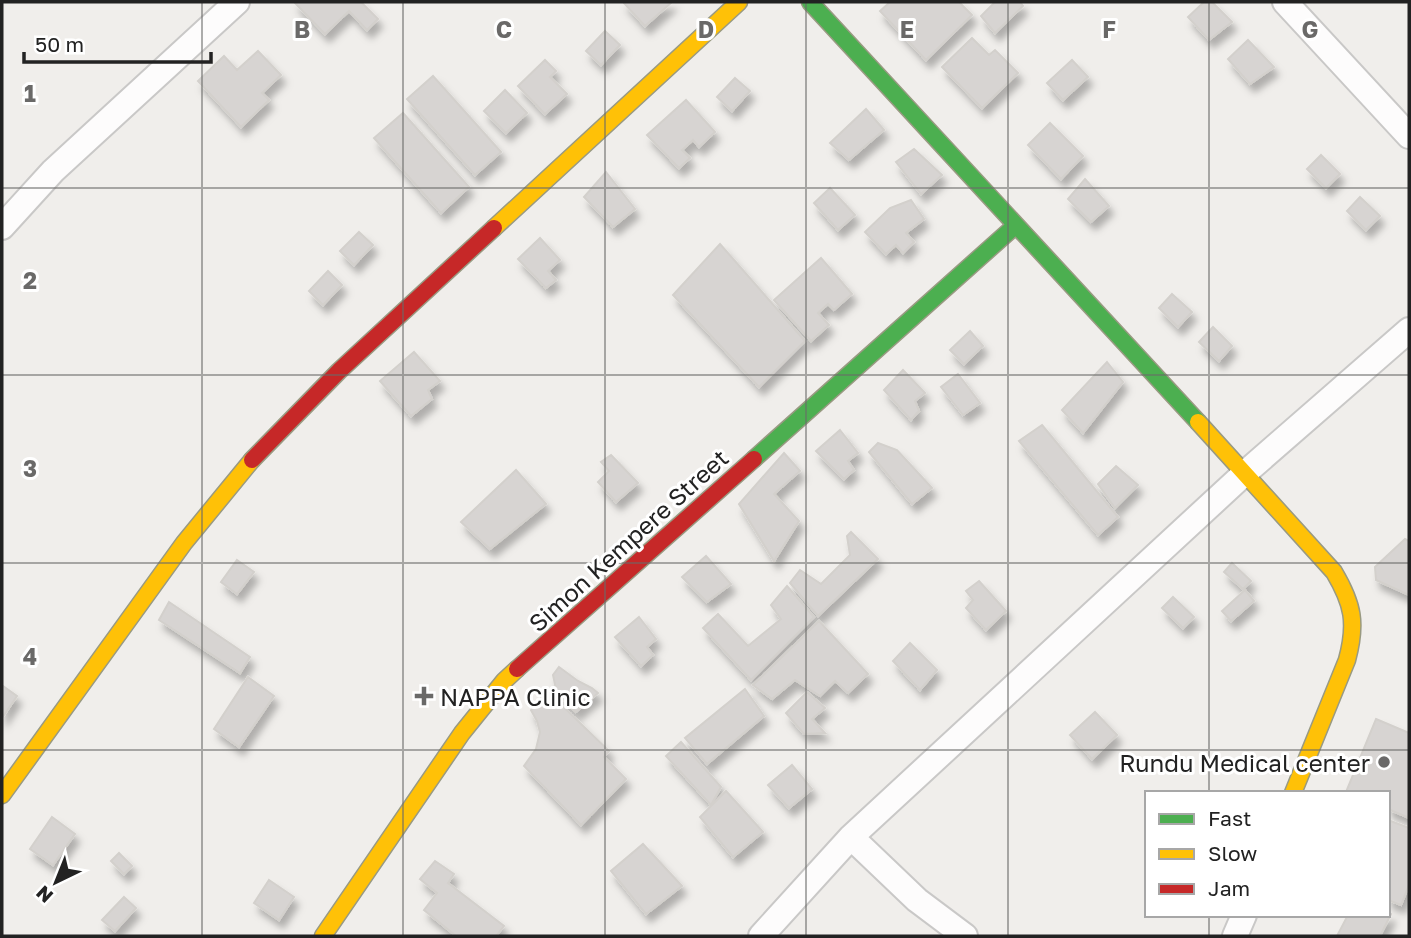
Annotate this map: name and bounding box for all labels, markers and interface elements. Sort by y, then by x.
text: B [294,15,310,43]
text: C [496,15,512,43]
text: D [698,15,714,43]
text: E [900,15,914,43]
text: F [1102,15,1116,43]
text: G [1302,15,1318,43]
scale bar [24,21,212,65]
text: 50 m [35,31,84,57]
text: 1 [24,79,36,107]
text: 2 [23,266,37,294]
street label: Simon Kempere Street [522,443,734,637]
text: 3 [23,454,37,482]
text: 4 [23,642,37,670]
place label: NAPPA Clinic [440,682,591,711]
marker: NAPPA Clinic [414,686,434,706]
place label: Rundu Medical center [1119,748,1370,777]
marker: Rundu Medical center [1376,754,1392,770]
legend [1145,791,1390,917]
text: Fast [1208,805,1251,831]
text: Slow [1208,840,1257,866]
north arrow [21,847,91,917]
text: Jam [1208,875,1250,901]
text: N [31,881,57,908]

